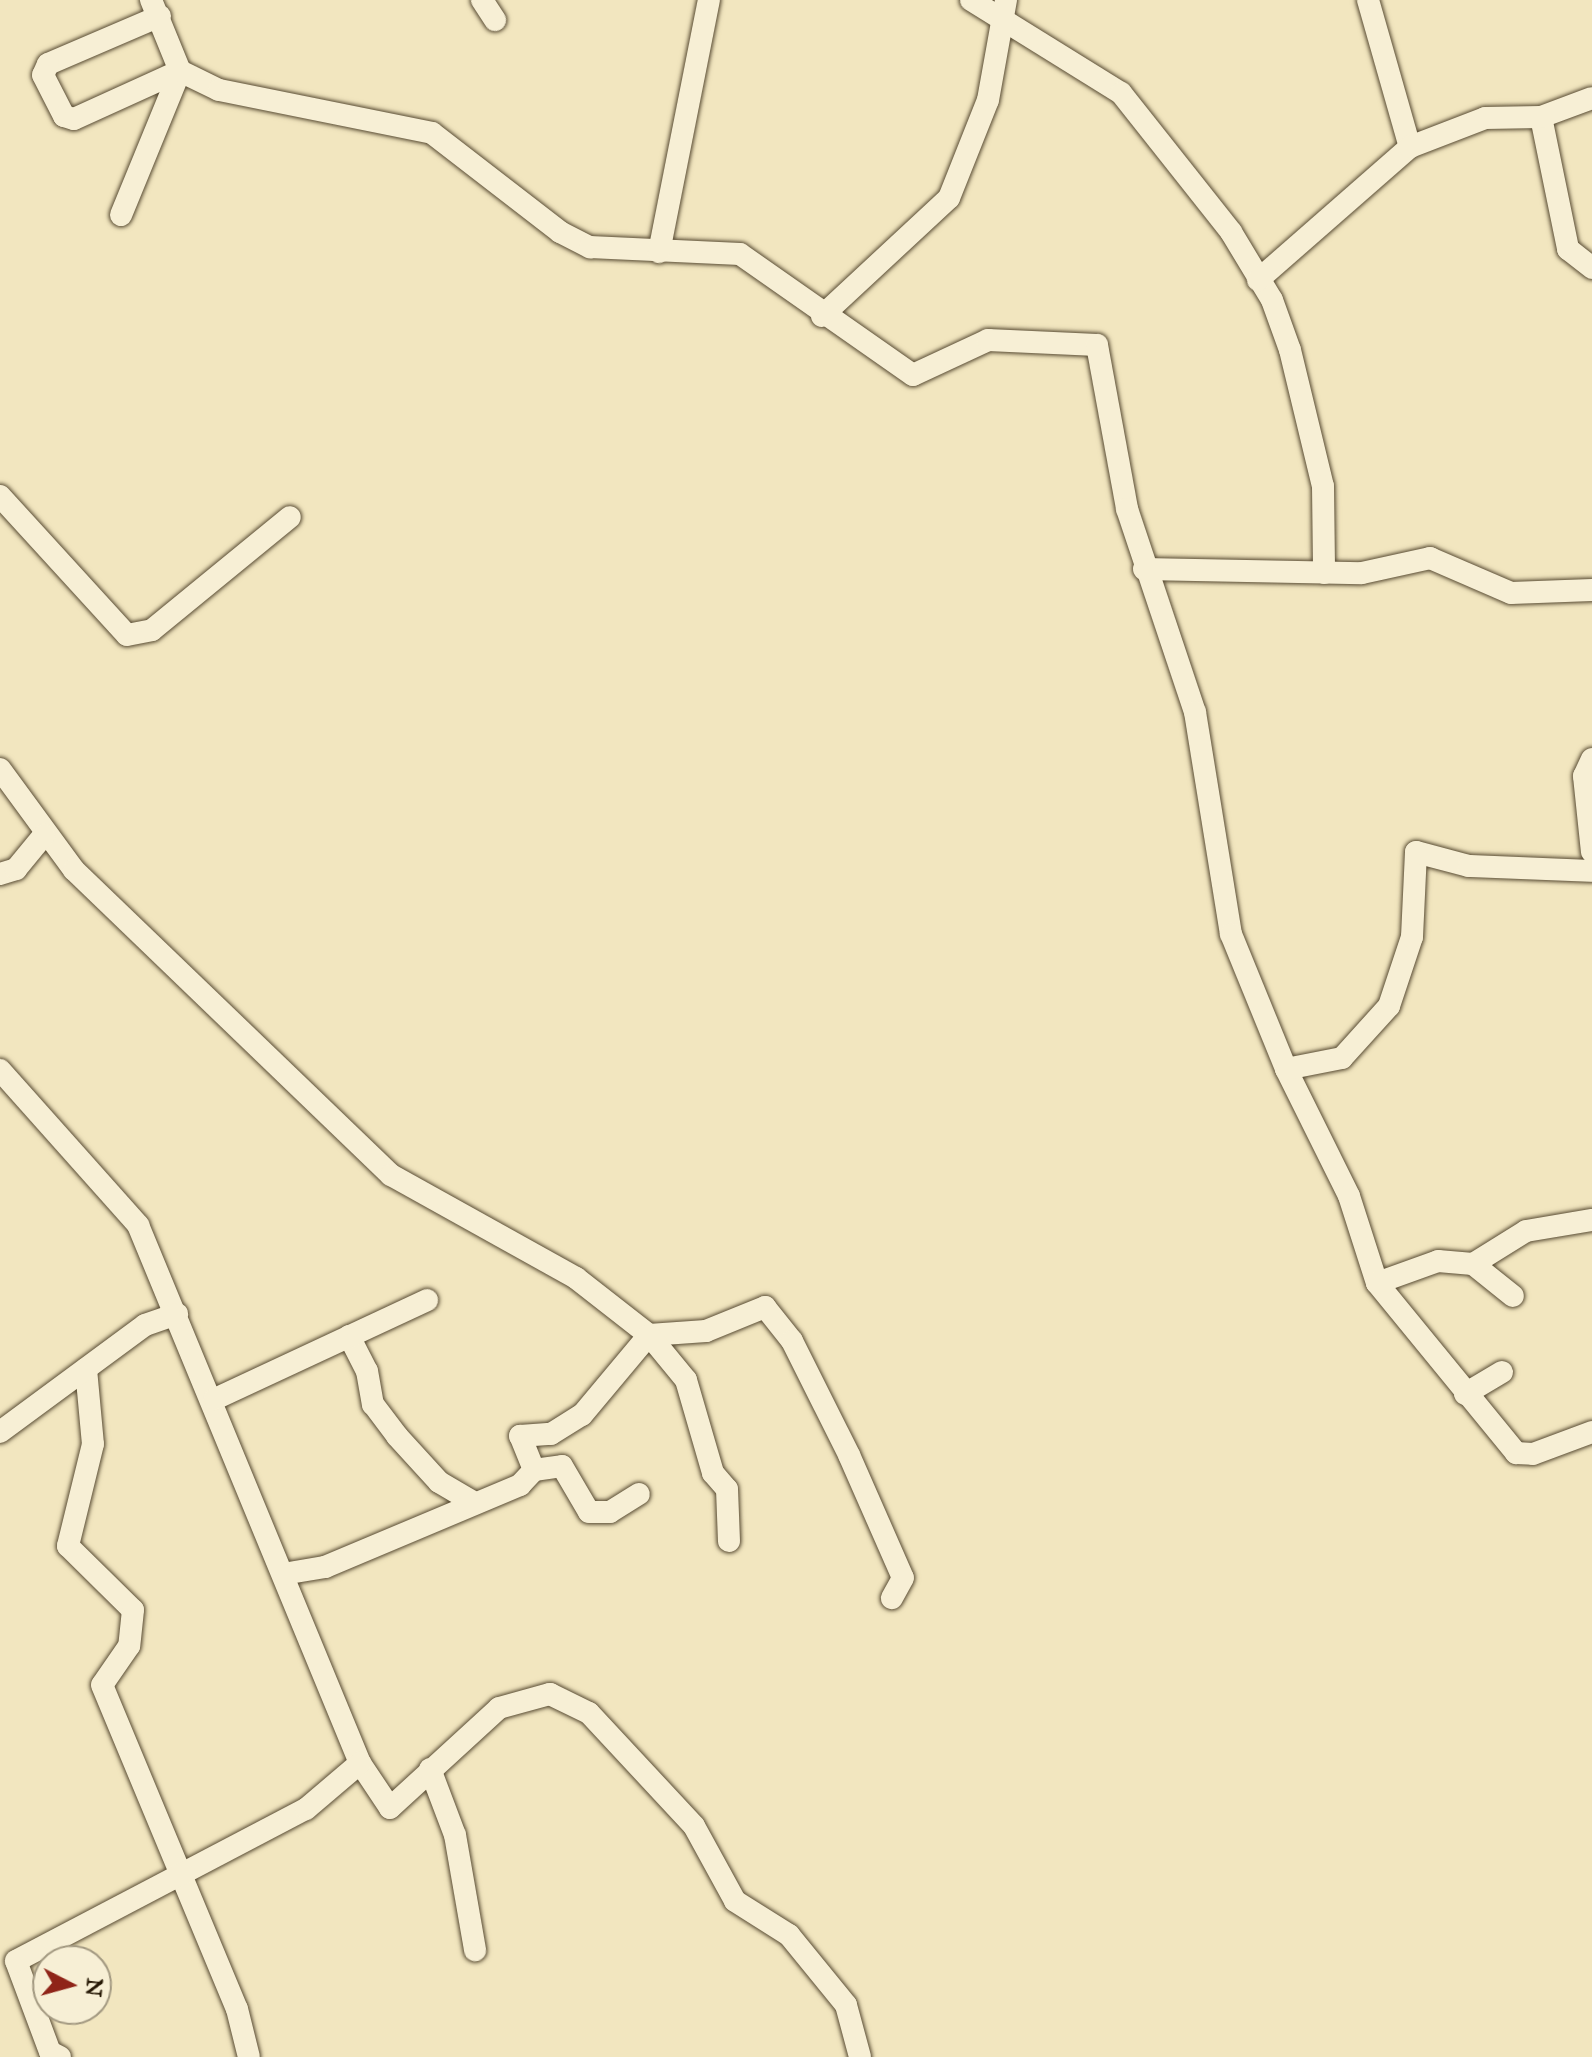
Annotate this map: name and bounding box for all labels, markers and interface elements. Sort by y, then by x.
north arrow [32,1945,112,2025]
text: N [80,1977,109,1998]

